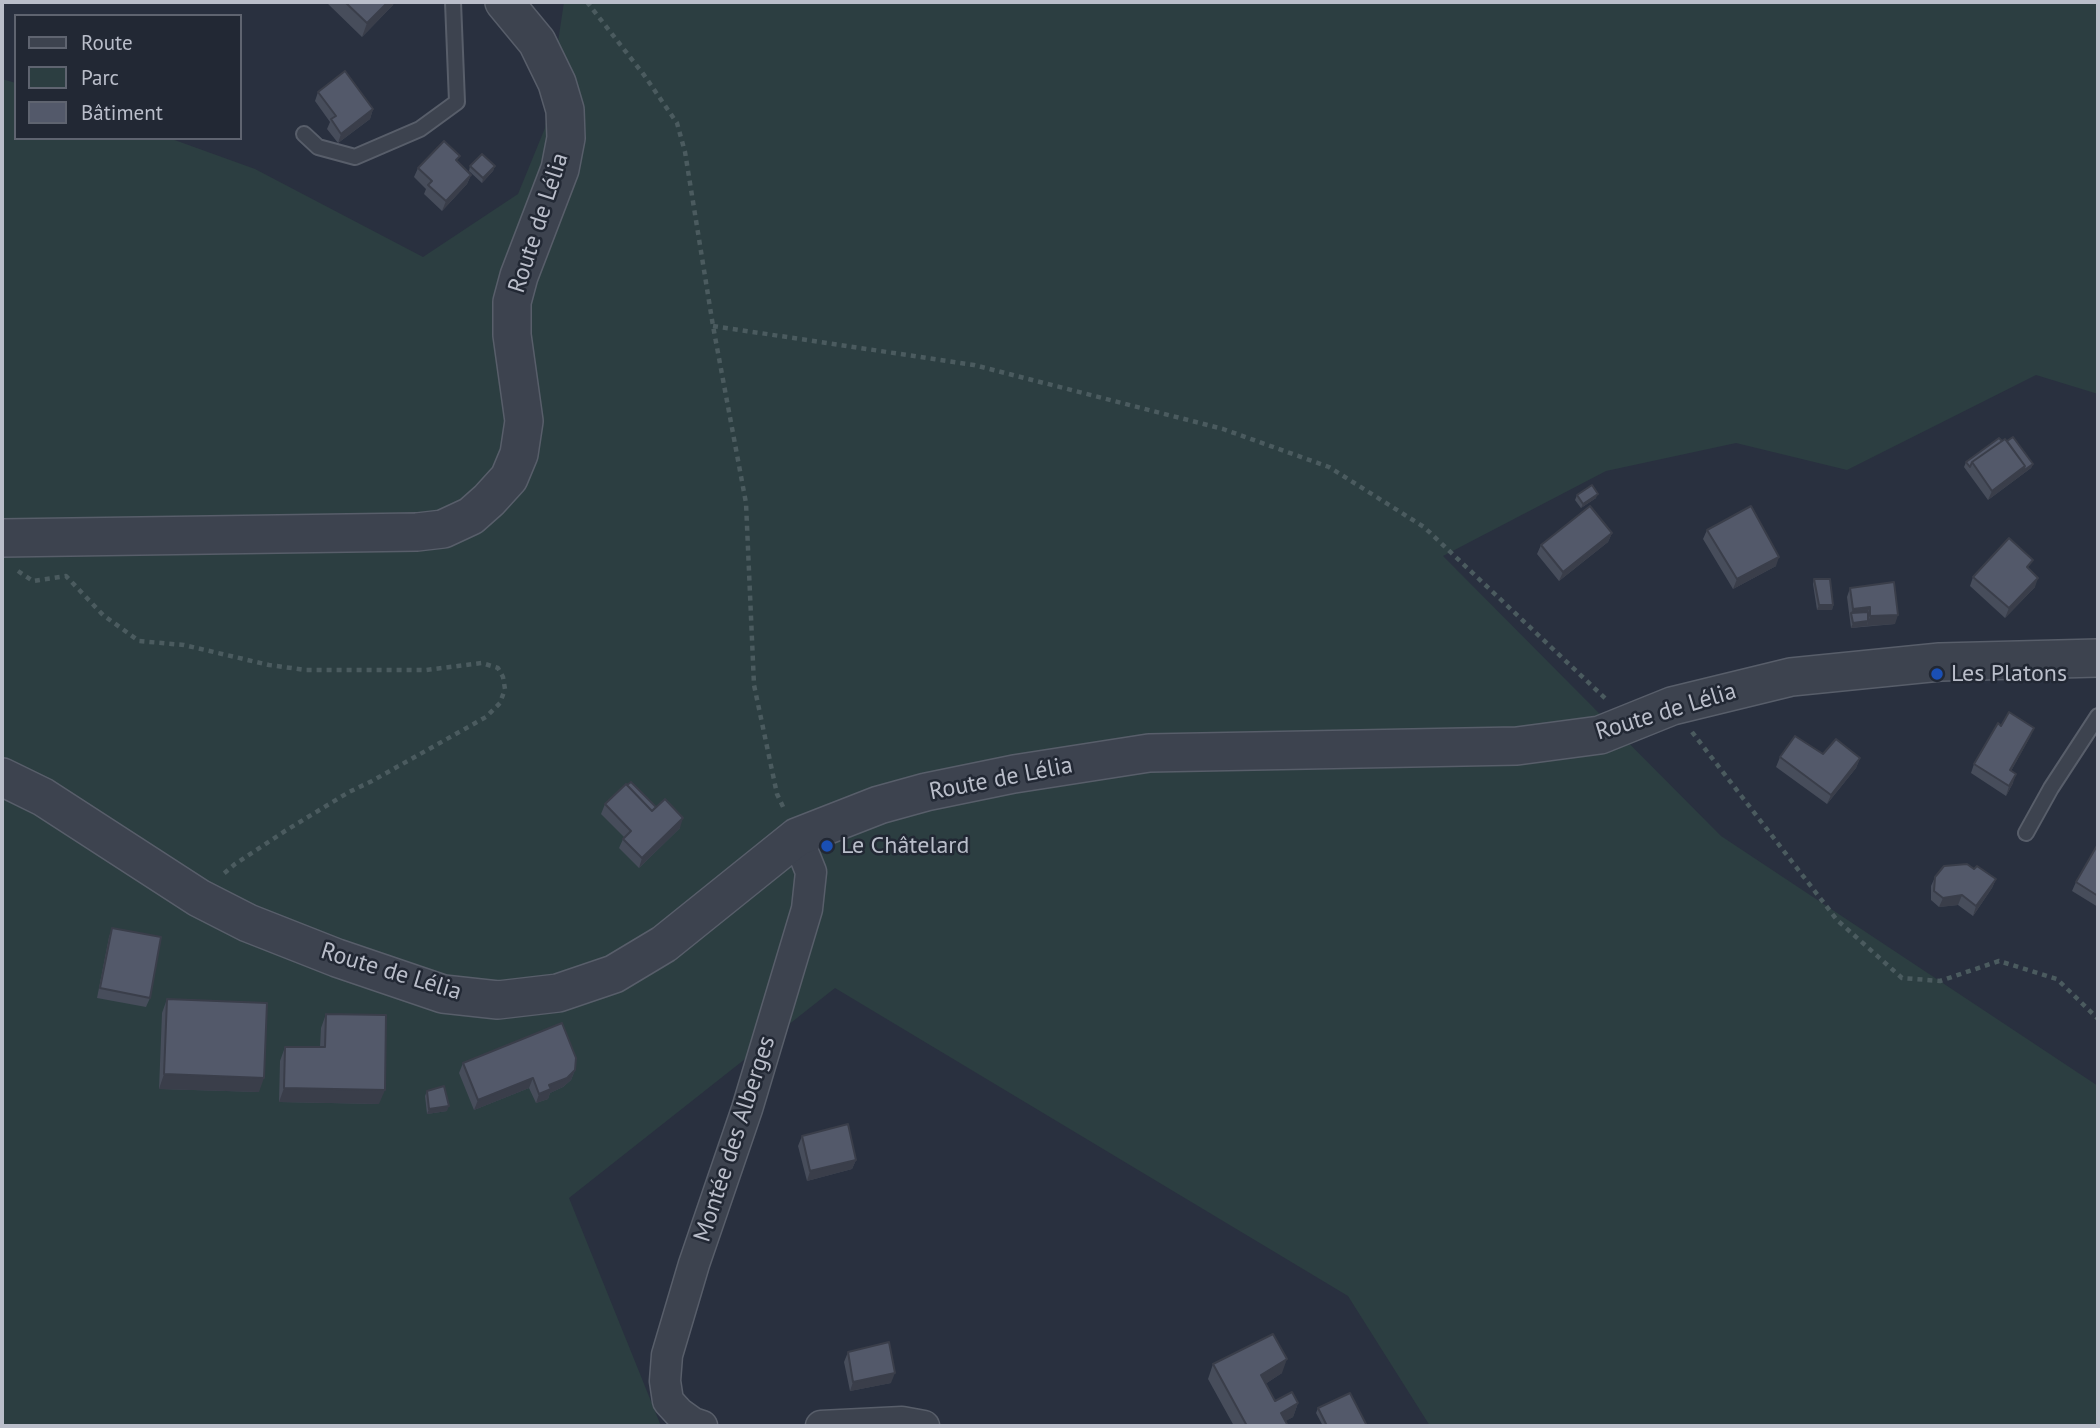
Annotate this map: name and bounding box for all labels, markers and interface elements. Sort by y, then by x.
legend [14,14,242,140]
text: Route [81,29,133,56]
text: Parc [81,64,119,91]
text: Bâtiment [81,99,163,126]
street label: Route de Lélia [503,149,575,297]
place label: Les Platons [1951,660,2067,688]
marker: Les Platons [1929,666,1945,682]
street label: Route de Lélia [1592,677,1740,747]
street label: Route de Lélia [927,751,1075,807]
place label: Le Châtelard [841,832,969,860]
marker: Le Châtelard [819,838,835,854]
street label: Route de Lélia [317,937,465,1007]
street label: Montée des Alberges [688,1033,782,1245]

